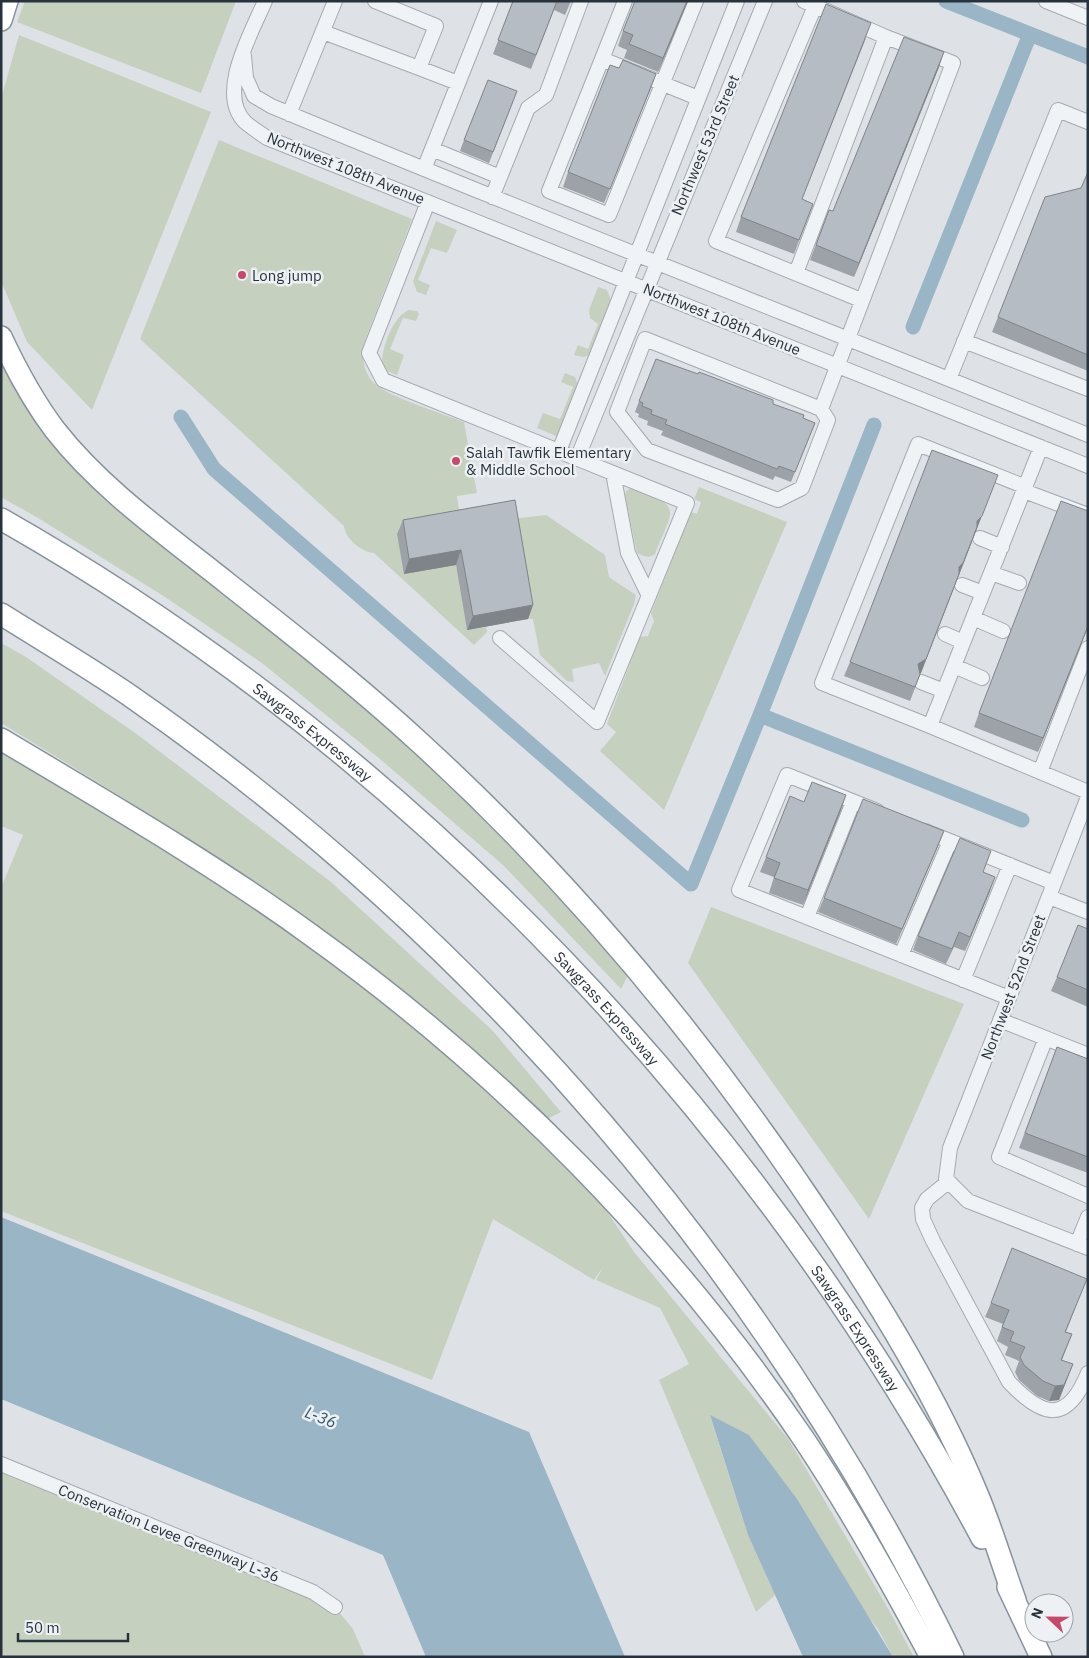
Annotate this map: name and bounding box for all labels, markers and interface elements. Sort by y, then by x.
street label: Northwest 53rd Street [667,72,743,218]
street label: Northwest 108th Avenue [264,128,428,208]
place label: Long jump [252,266,322,285]
marker: Long jump [236,269,248,281]
street label: Northwest 108th Avenue [640,279,804,359]
place label: Salah Tawfik Elementary & Middle School [466,443,632,479]
marker: Salah Tawfik Elementary & Middle School [450,455,462,467]
street label: Sawgrass Expressway [249,678,377,786]
street label: Northwest 52nd Street [977,912,1049,1062]
street label: Sawgrass Expressway [550,947,664,1069]
street label: Sawgrass Expressway [807,1261,905,1395]
water label: L-36 [302,1402,340,1432]
street label: Conservation Levee Greenway L-36 [56,1480,282,1586]
north arrow [1024,1593,1074,1643]
text: N [1027,1605,1047,1621]
scale bar [18,1610,128,1642]
text: 50 m [25,1618,60,1637]

